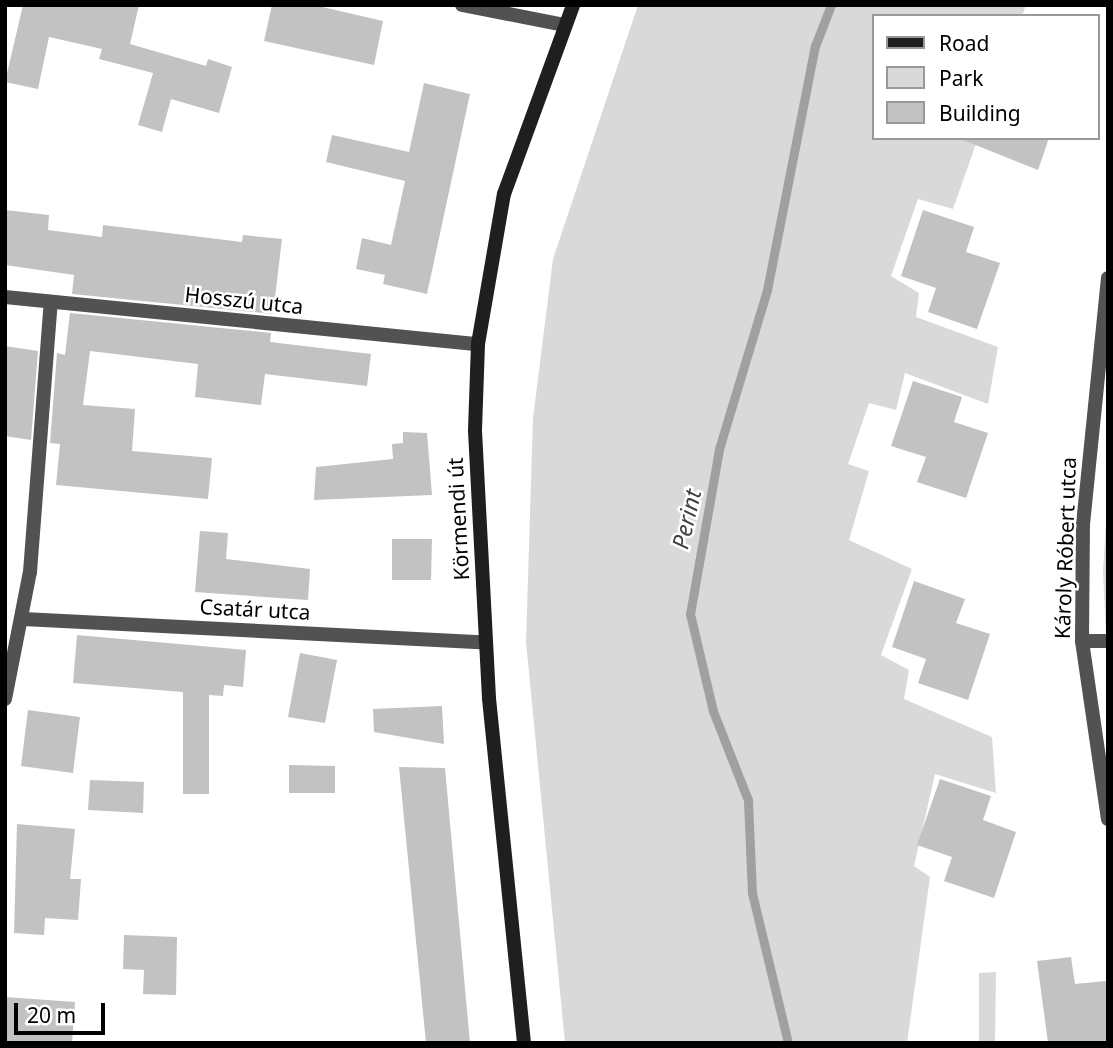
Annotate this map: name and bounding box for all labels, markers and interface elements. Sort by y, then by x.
legend [872,14,1099,140]
text: Road [939,29,989,57]
text: Park [939,64,983,92]
text: Building [939,99,1021,127]
street label: Hosszú utca [183,281,305,319]
street label: Körmendi út [442,457,474,581]
street label: Károly Róbert utca [1049,457,1081,639]
water label: Perint [666,486,706,552]
street label: Csatár utca [199,594,311,624]
scale bar [18,988,108,1032]
text: 20 m [27,1001,76,1029]

